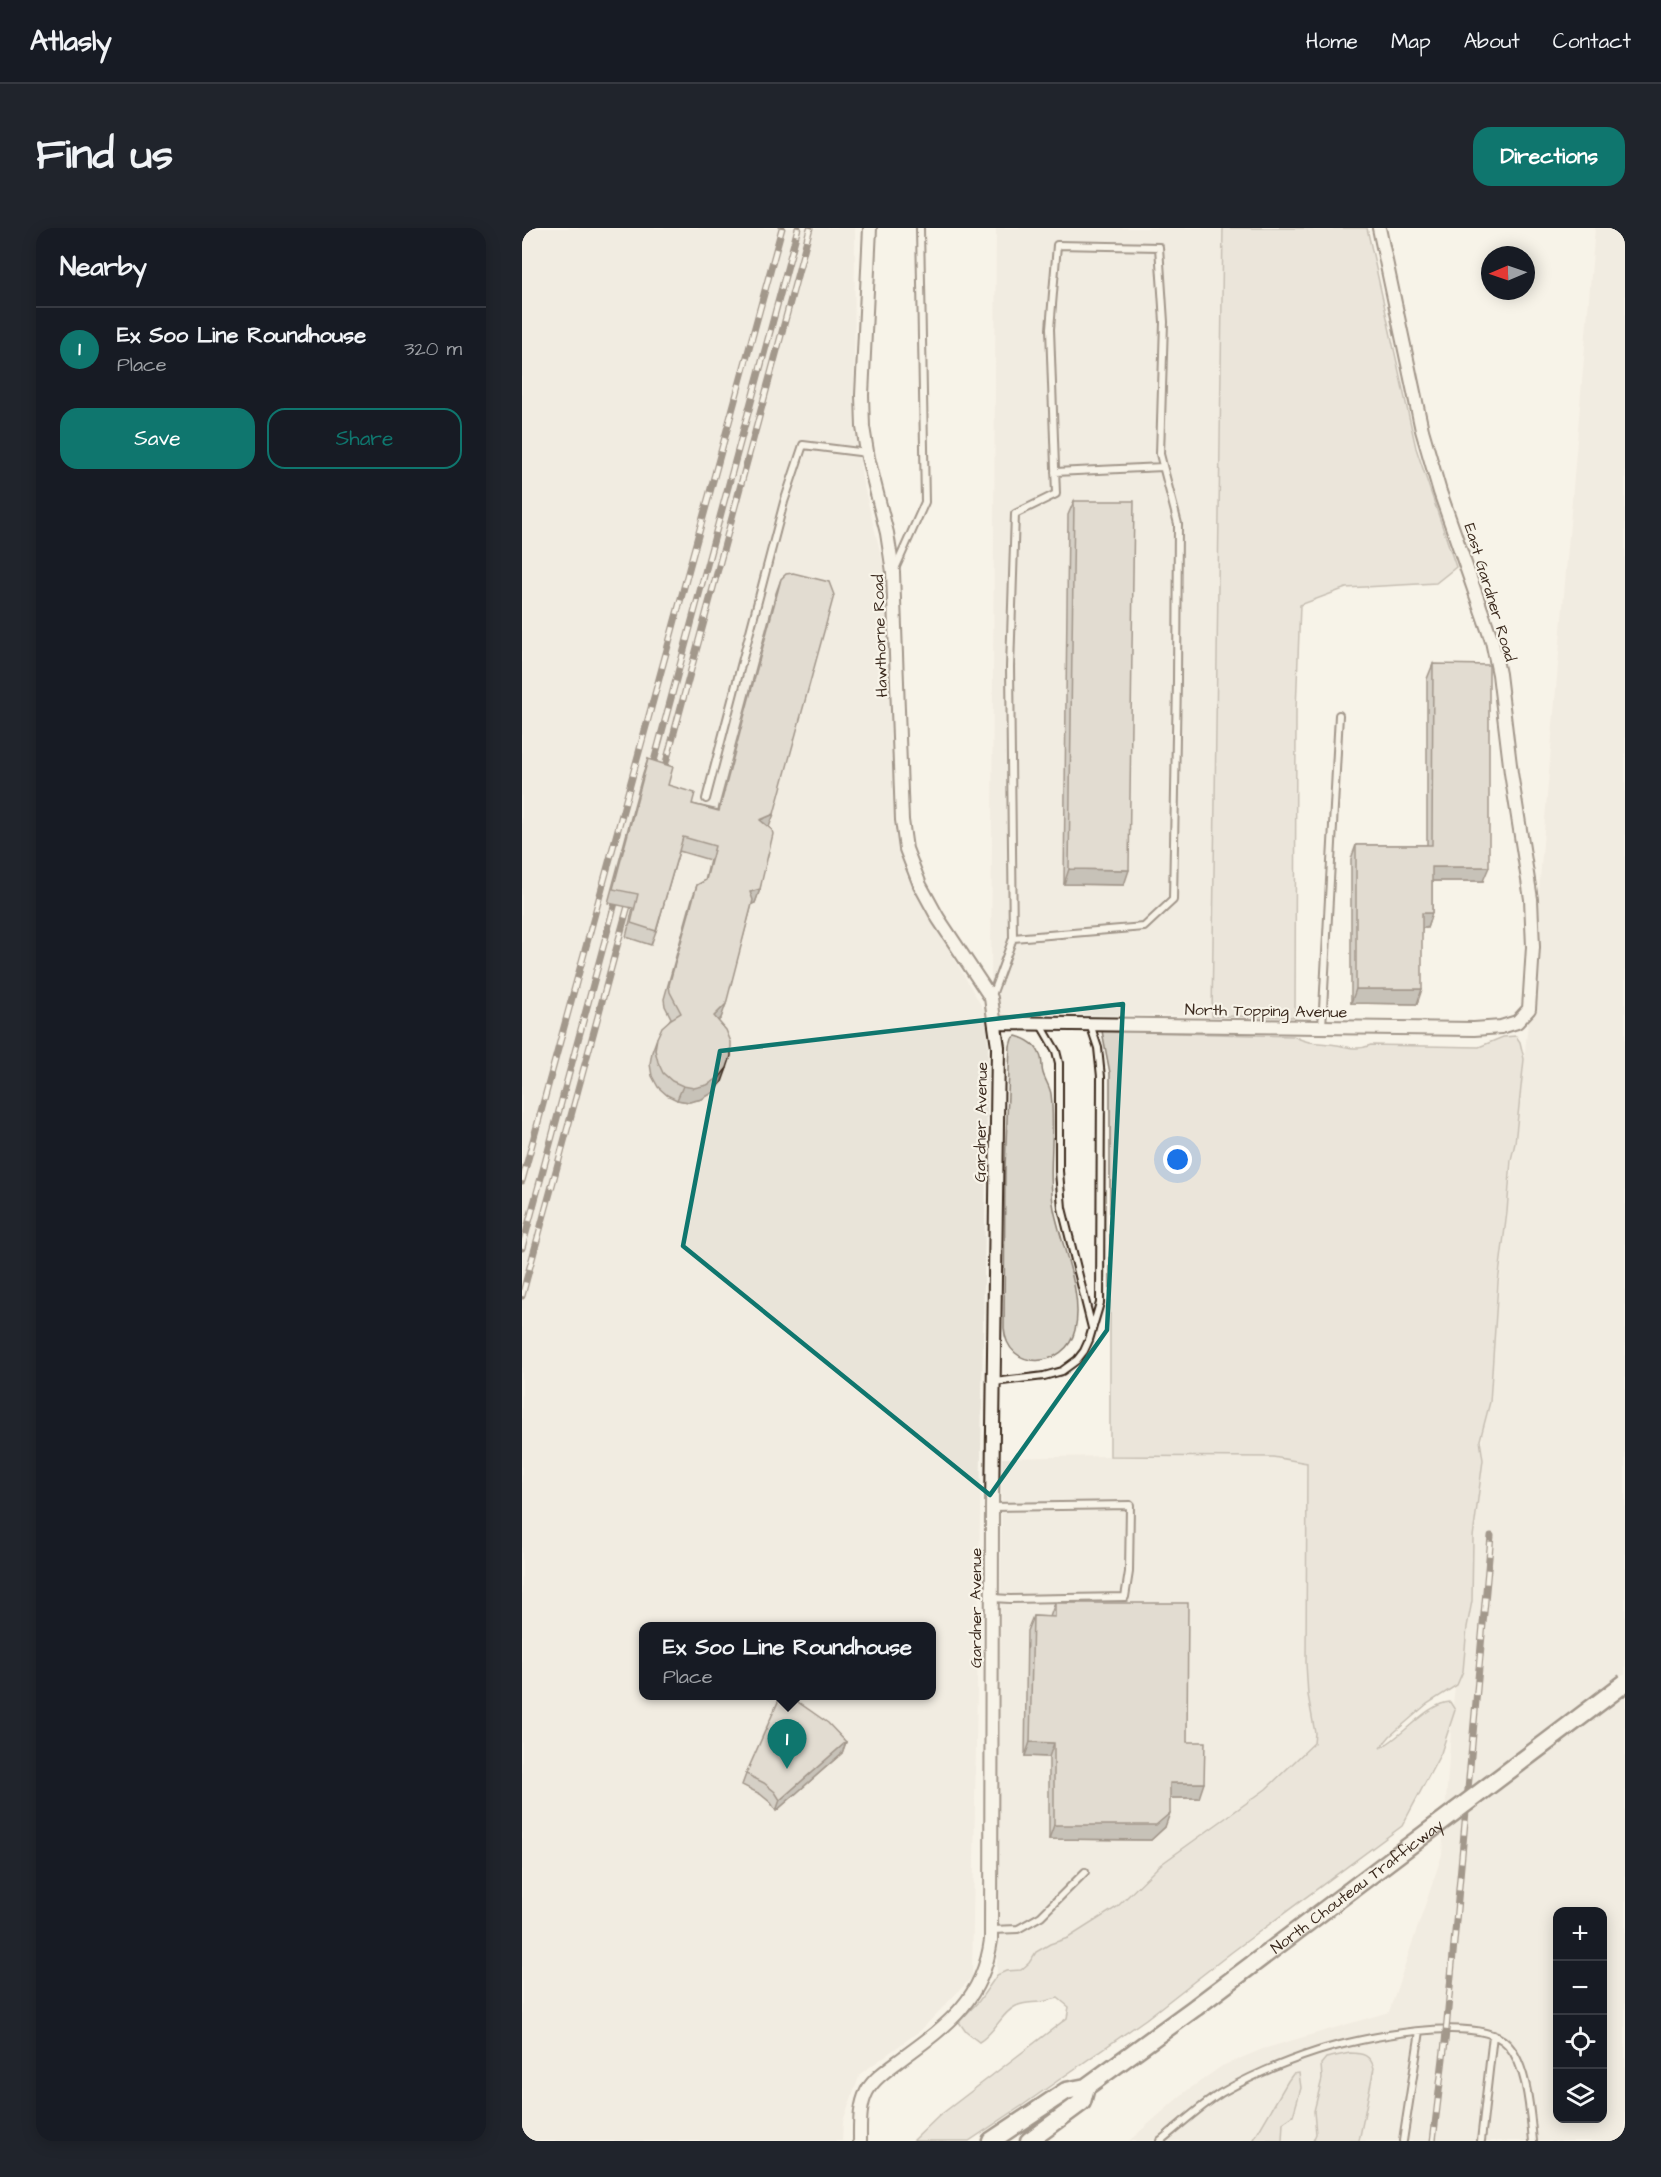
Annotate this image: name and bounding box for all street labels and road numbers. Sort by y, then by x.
street label: East Gardner Road [1459,521,1522,664]
street label: Hawthorne Road [867,574,893,698]
street label: North Topping Avenue [1185,999,1348,1024]
street label: Gardner Avenue [969,1061,993,1182]
street label: Gardner Avenue [965,1548,987,1668]
street label: North Chouteau Trafficway [1266,1814,1449,1959]

